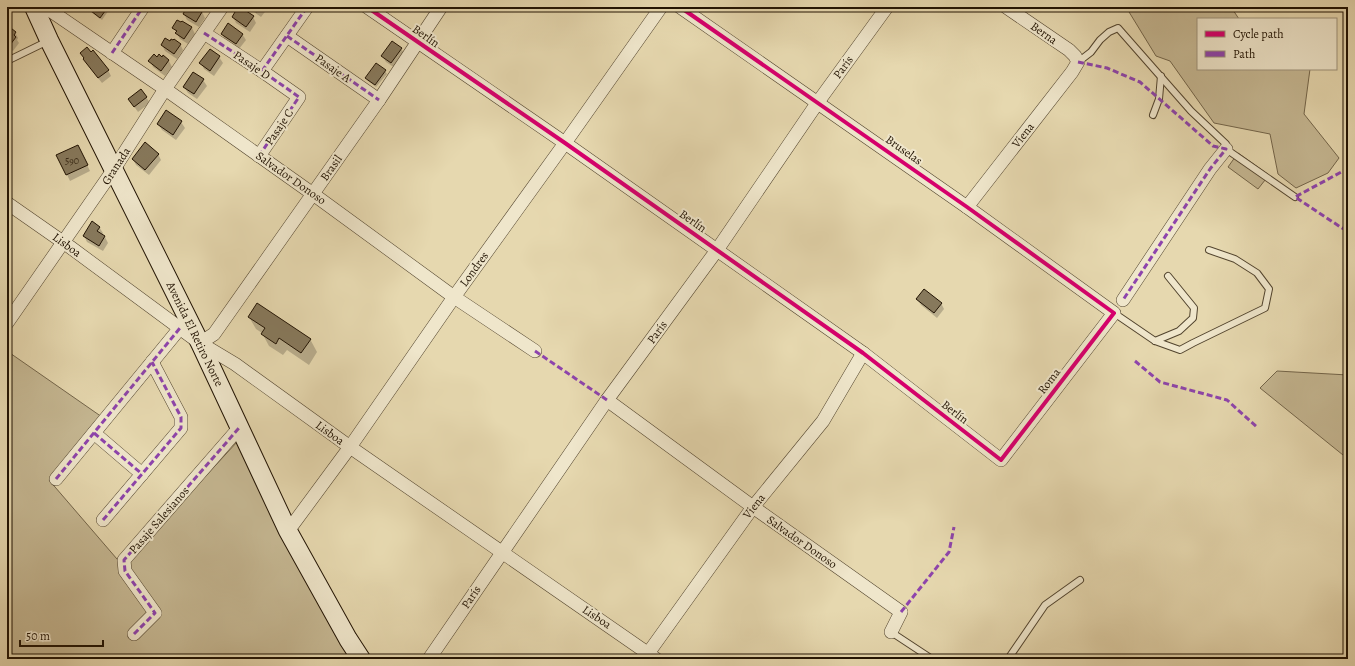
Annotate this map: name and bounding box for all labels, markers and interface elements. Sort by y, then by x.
street label: Berna [1027,18,1061,48]
legend [1197,18,1337,70]
street label: Berlín [409,21,443,51]
text: Cycle path [1233,26,1284,42]
text: Path [1233,46,1256,62]
street label: Pasaje D [230,47,274,83]
street label: Pasaje A [312,50,355,87]
street label: París [829,52,857,82]
street label: Pasaje C [261,106,297,148]
street label: Viena [1008,119,1038,152]
street label: Bruselas [882,131,926,169]
street label: Granada [98,144,134,188]
street label: Salvador Donoso [253,148,329,208]
street label: Brasil [316,152,346,184]
house number: 590 [65,154,79,167]
street label: Berlín [676,206,710,236]
street label: Lisboa [49,229,85,261]
street label: Londres [456,248,492,290]
street label: Avenida El Retiro Norte [162,278,227,389]
street label: París [643,317,671,347]
street label: Roma [1034,364,1064,397]
street label: Berlín [938,396,972,428]
street label: Lisboa [312,417,348,449]
street label: Pasaje Salesianos [125,483,193,557]
street label: Viena [739,490,769,523]
street label: Salvador Donoso [764,512,840,572]
street label: París [457,582,485,612]
street label: Lisboa [579,601,615,633]
scale bar [20,622,103,648]
text: 50 m [26,628,50,644]

